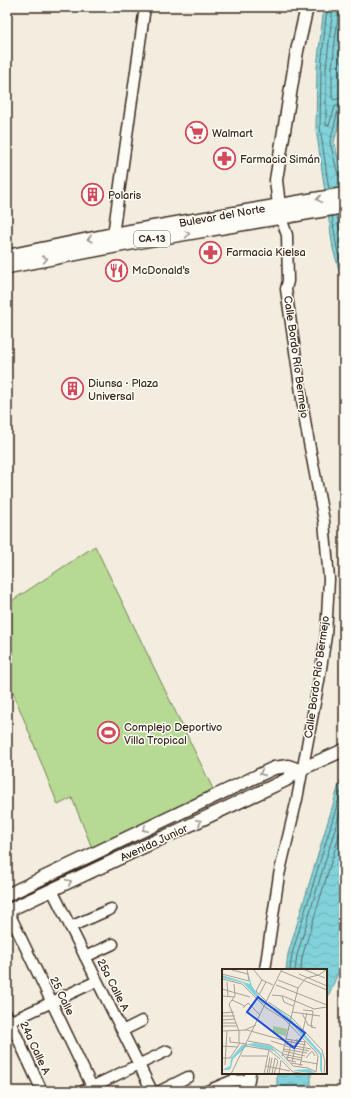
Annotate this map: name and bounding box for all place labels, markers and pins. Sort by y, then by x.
supermarket icon: Walmart [183,120,209,146]
place label: Walmart [212,127,253,140]
pharmacy icon: Farmacia Simán [212,146,238,172]
place label: Farmacia Simán [240,153,320,166]
building icon: Polaris [80,182,106,208]
place label: Polaris [108,189,142,202]
pharmacy icon: Farmacia Kielsa [197,239,223,265]
place label: Farmacia Kielsa [226,246,306,259]
restaurant icon: McDonald's [103,257,129,283]
place label: McDonald's [132,264,190,277]
building icon: Diunsa • Plaza Universal [60,376,86,402]
place label: Diunsa • Plaza Universal [88,377,158,403]
sports icon: Complejo Deportivo Villa Tropical [95,720,121,746]
place label: Complejo Deportivo Villa Tropical [124,721,222,747]

